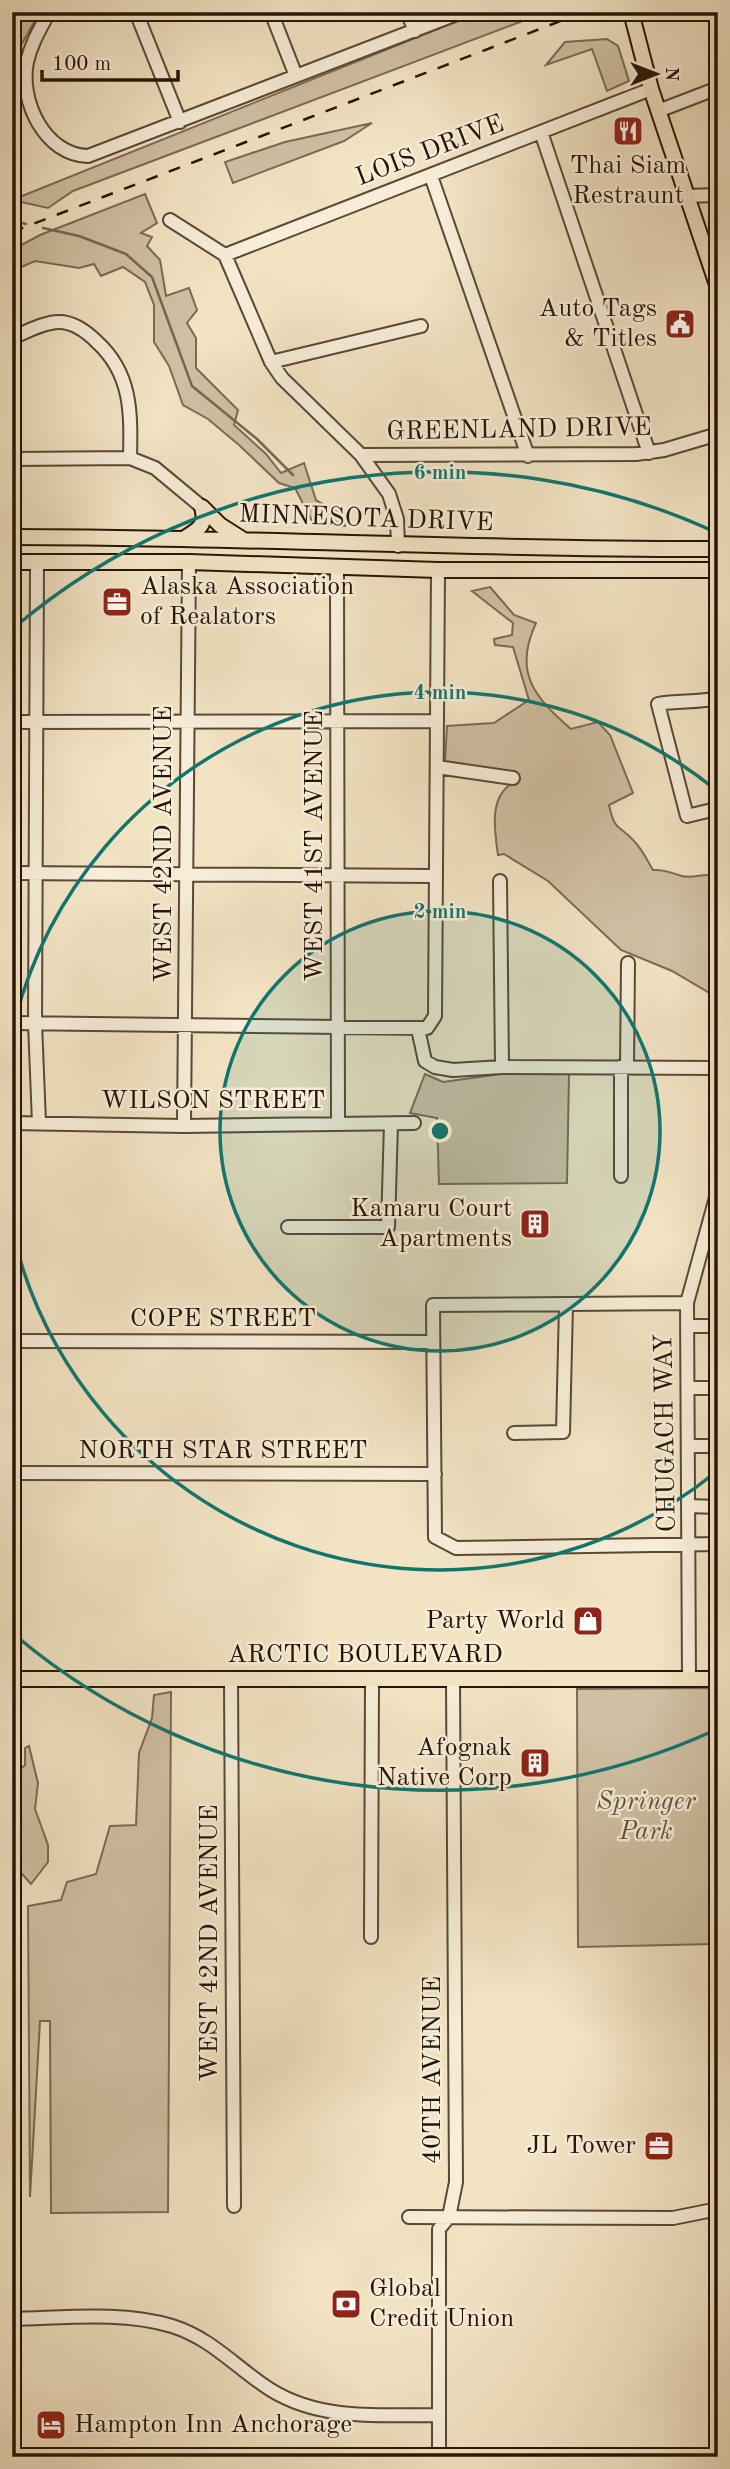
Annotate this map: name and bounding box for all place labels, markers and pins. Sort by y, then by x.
restaurant icon: Thai Siam Restraunt [611,114,645,148]
place label: Thai Siam Restraunt [570,153,686,209]
place label: Auto Tags & Titles [539,296,657,352]
public building icon: Auto Tags & Titles [663,307,697,341]
place label: Alaska Association of Realators [140,574,354,630]
office icon: Alaska Association of Realators [100,585,134,619]
centre of rings [428,1119,452,1143]
place label: Kamaru Court Apartments [350,1196,512,1252]
building icon: Kamaru Court Apartments [518,1207,552,1241]
shop icon: Party World [571,1604,605,1638]
place label: Party World [425,1608,565,1634]
place label: Afognak Native Corp [377,1735,512,1791]
building icon: Afognak Native Corp [518,1746,552,1780]
office icon: JL Tower [642,2129,676,2163]
place label: JL Tower [526,2133,636,2159]
place label: Global Credit Union [369,2276,514,2332]
bank icon: Global Credit Union [329,2287,363,2321]
hotel icon: Hampton Inn Anchorage [34,2408,68,2442]
place label: Hampton Inn Anchorage [74,2412,352,2438]

